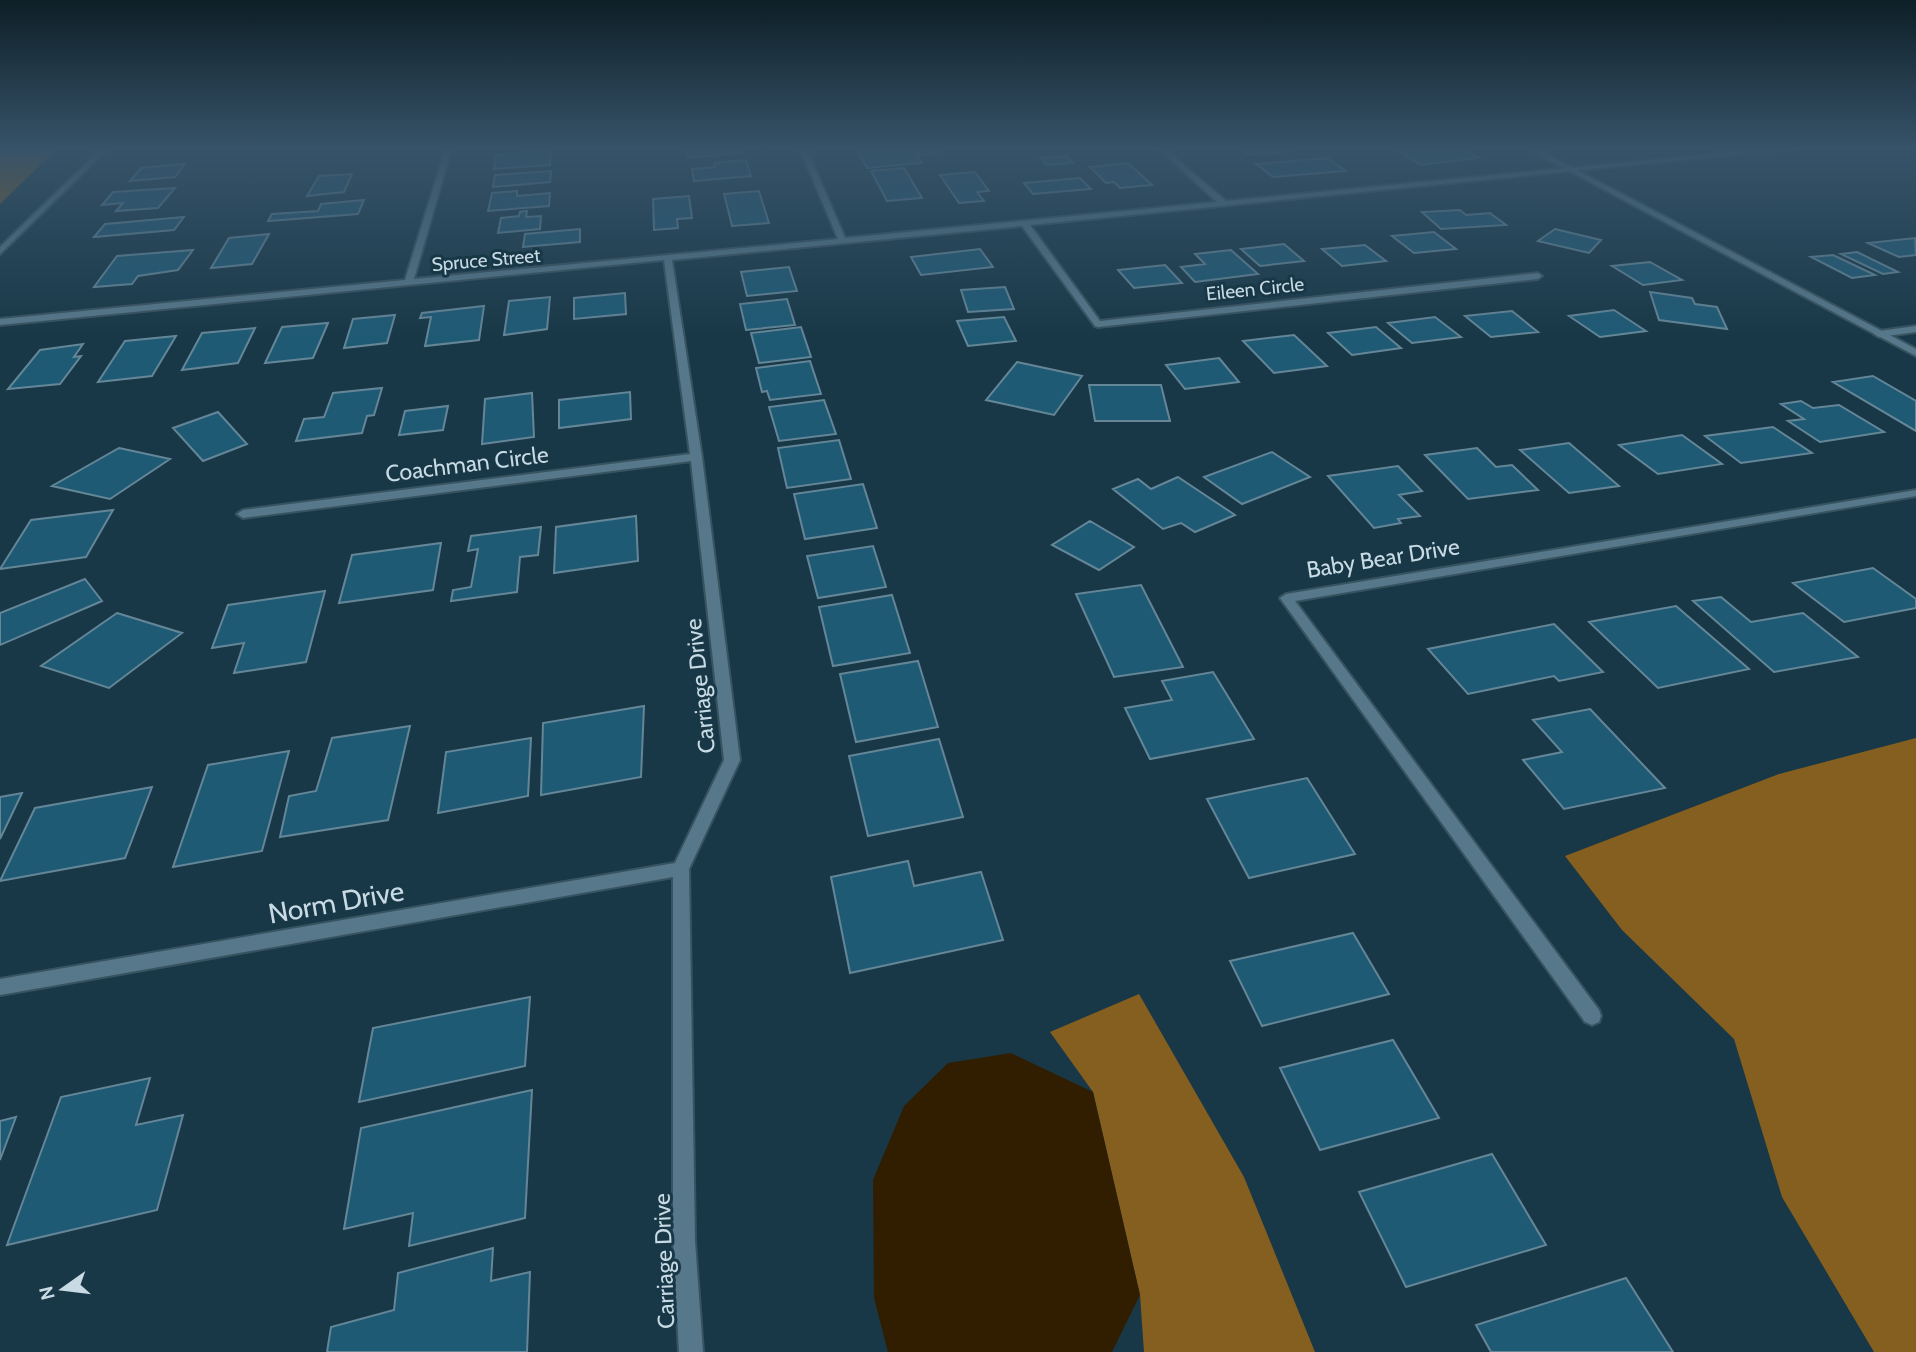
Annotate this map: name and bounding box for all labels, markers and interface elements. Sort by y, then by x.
street label: Spruce Street [431,244,542,276]
street label: Eileen Circle [1205,272,1305,306]
street label: Coachman Circle [384,440,550,488]
street label: Baby Bear Drive [1304,532,1462,584]
street label: Carriage Drive [679,617,721,755]
street label: Norm Drive [265,873,407,931]
street label: Carriage Drive [648,1193,680,1329]
north arrow [28,1254,98,1324]
text: N [34,1284,60,1302]

